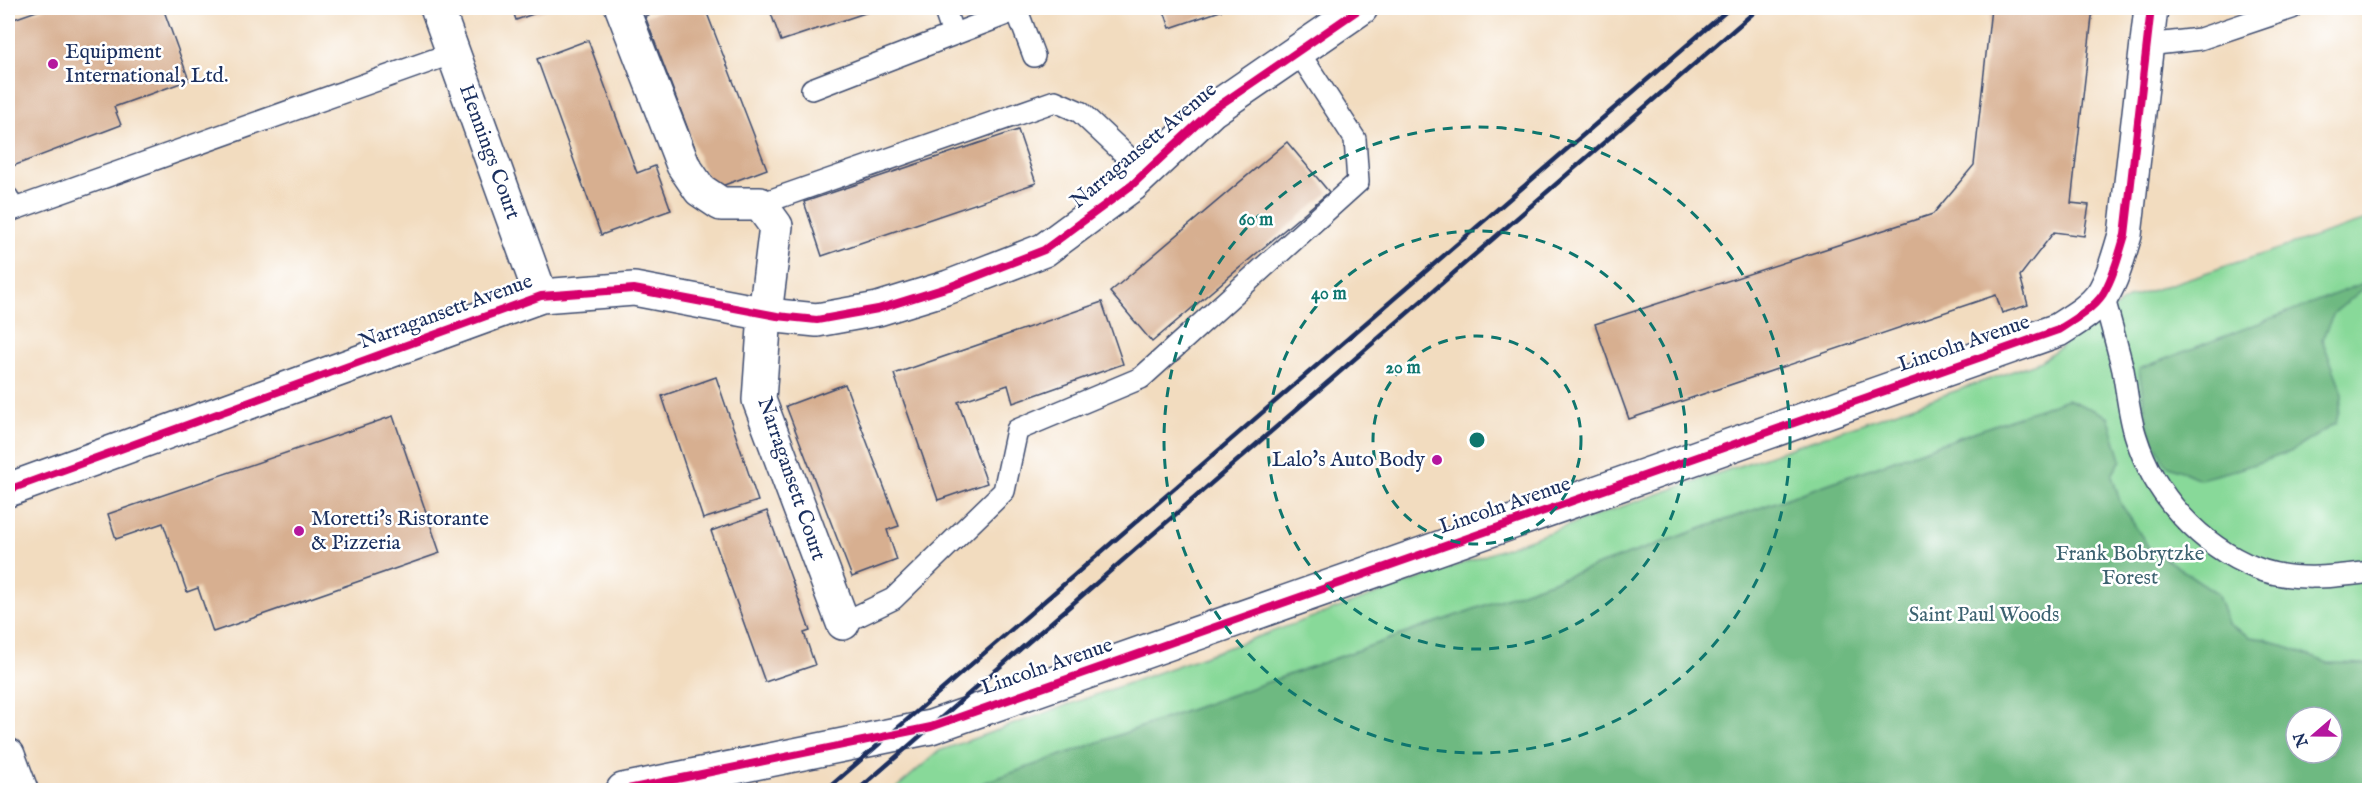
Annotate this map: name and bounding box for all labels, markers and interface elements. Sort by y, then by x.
place label: Equipment International, Ltd. [65,39,229,90]
marker: Equipment International, Ltd. [46,57,60,71]
street label: Narragansett Avenue [1065,77,1223,215]
street label: Hennings Court [452,81,526,223]
text: 60 m [1239,209,1273,232]
street label: Narragansett Avenue [355,268,537,356]
text: 40 m [1311,283,1347,306]
street label: Lincoln Avenue [1895,309,2034,379]
text: 20 m [1385,357,1421,380]
street label: Narragansett Court [750,394,832,564]
centre of rings [1467,430,1487,450]
place label: Lalo's Auto Body [1272,447,1426,474]
marker: Lalo's Auto Body [1430,453,1444,467]
street label: Lincoln Avenue [1436,471,1575,541]
place label: Moretti's Ristorante & Pizzeria [311,506,489,557]
marker: Moretti's Ristorante & Pizzeria [292,524,306,538]
park label: Frank Bobrytzke Forest [2056,541,2205,592]
park label: Saint Paul Woods [1909,602,2059,629]
street label: Lincoln Avenue [978,632,1117,702]
north arrow [2284,705,2344,765]
text: N [2290,729,2314,750]

